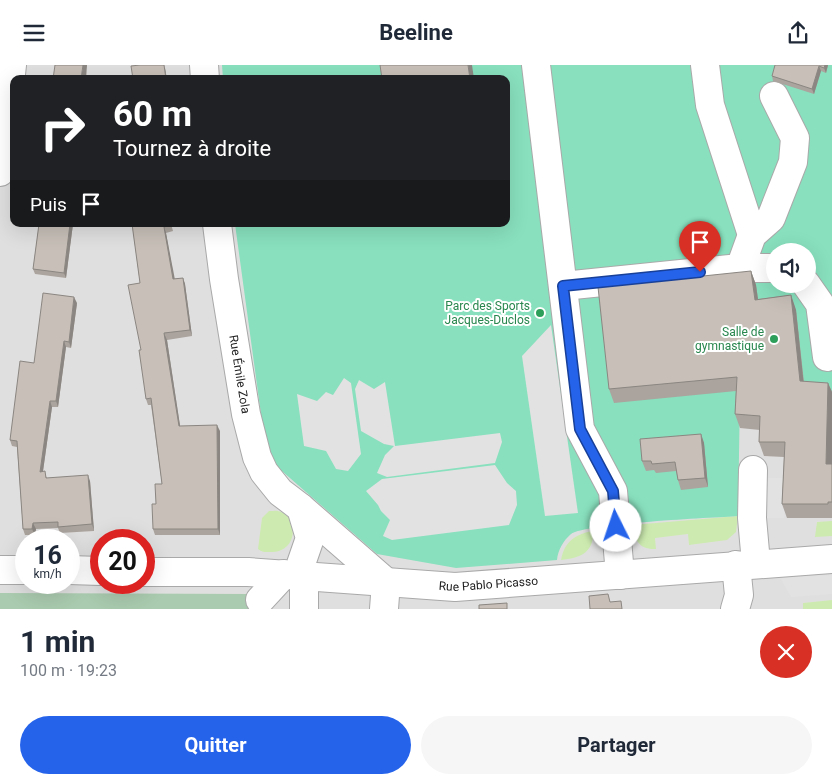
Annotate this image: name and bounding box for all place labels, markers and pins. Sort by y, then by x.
pin [679,221,721,272]
place label: Parc des Sports Jacques-Duclos [445,299,530,327]
marker: Parc des Sports Jacques-Duclos [534,307,546,319]
place label: Salle de gymnastique [695,325,764,353]
marker: Salle de gymnastique [768,333,780,345]

